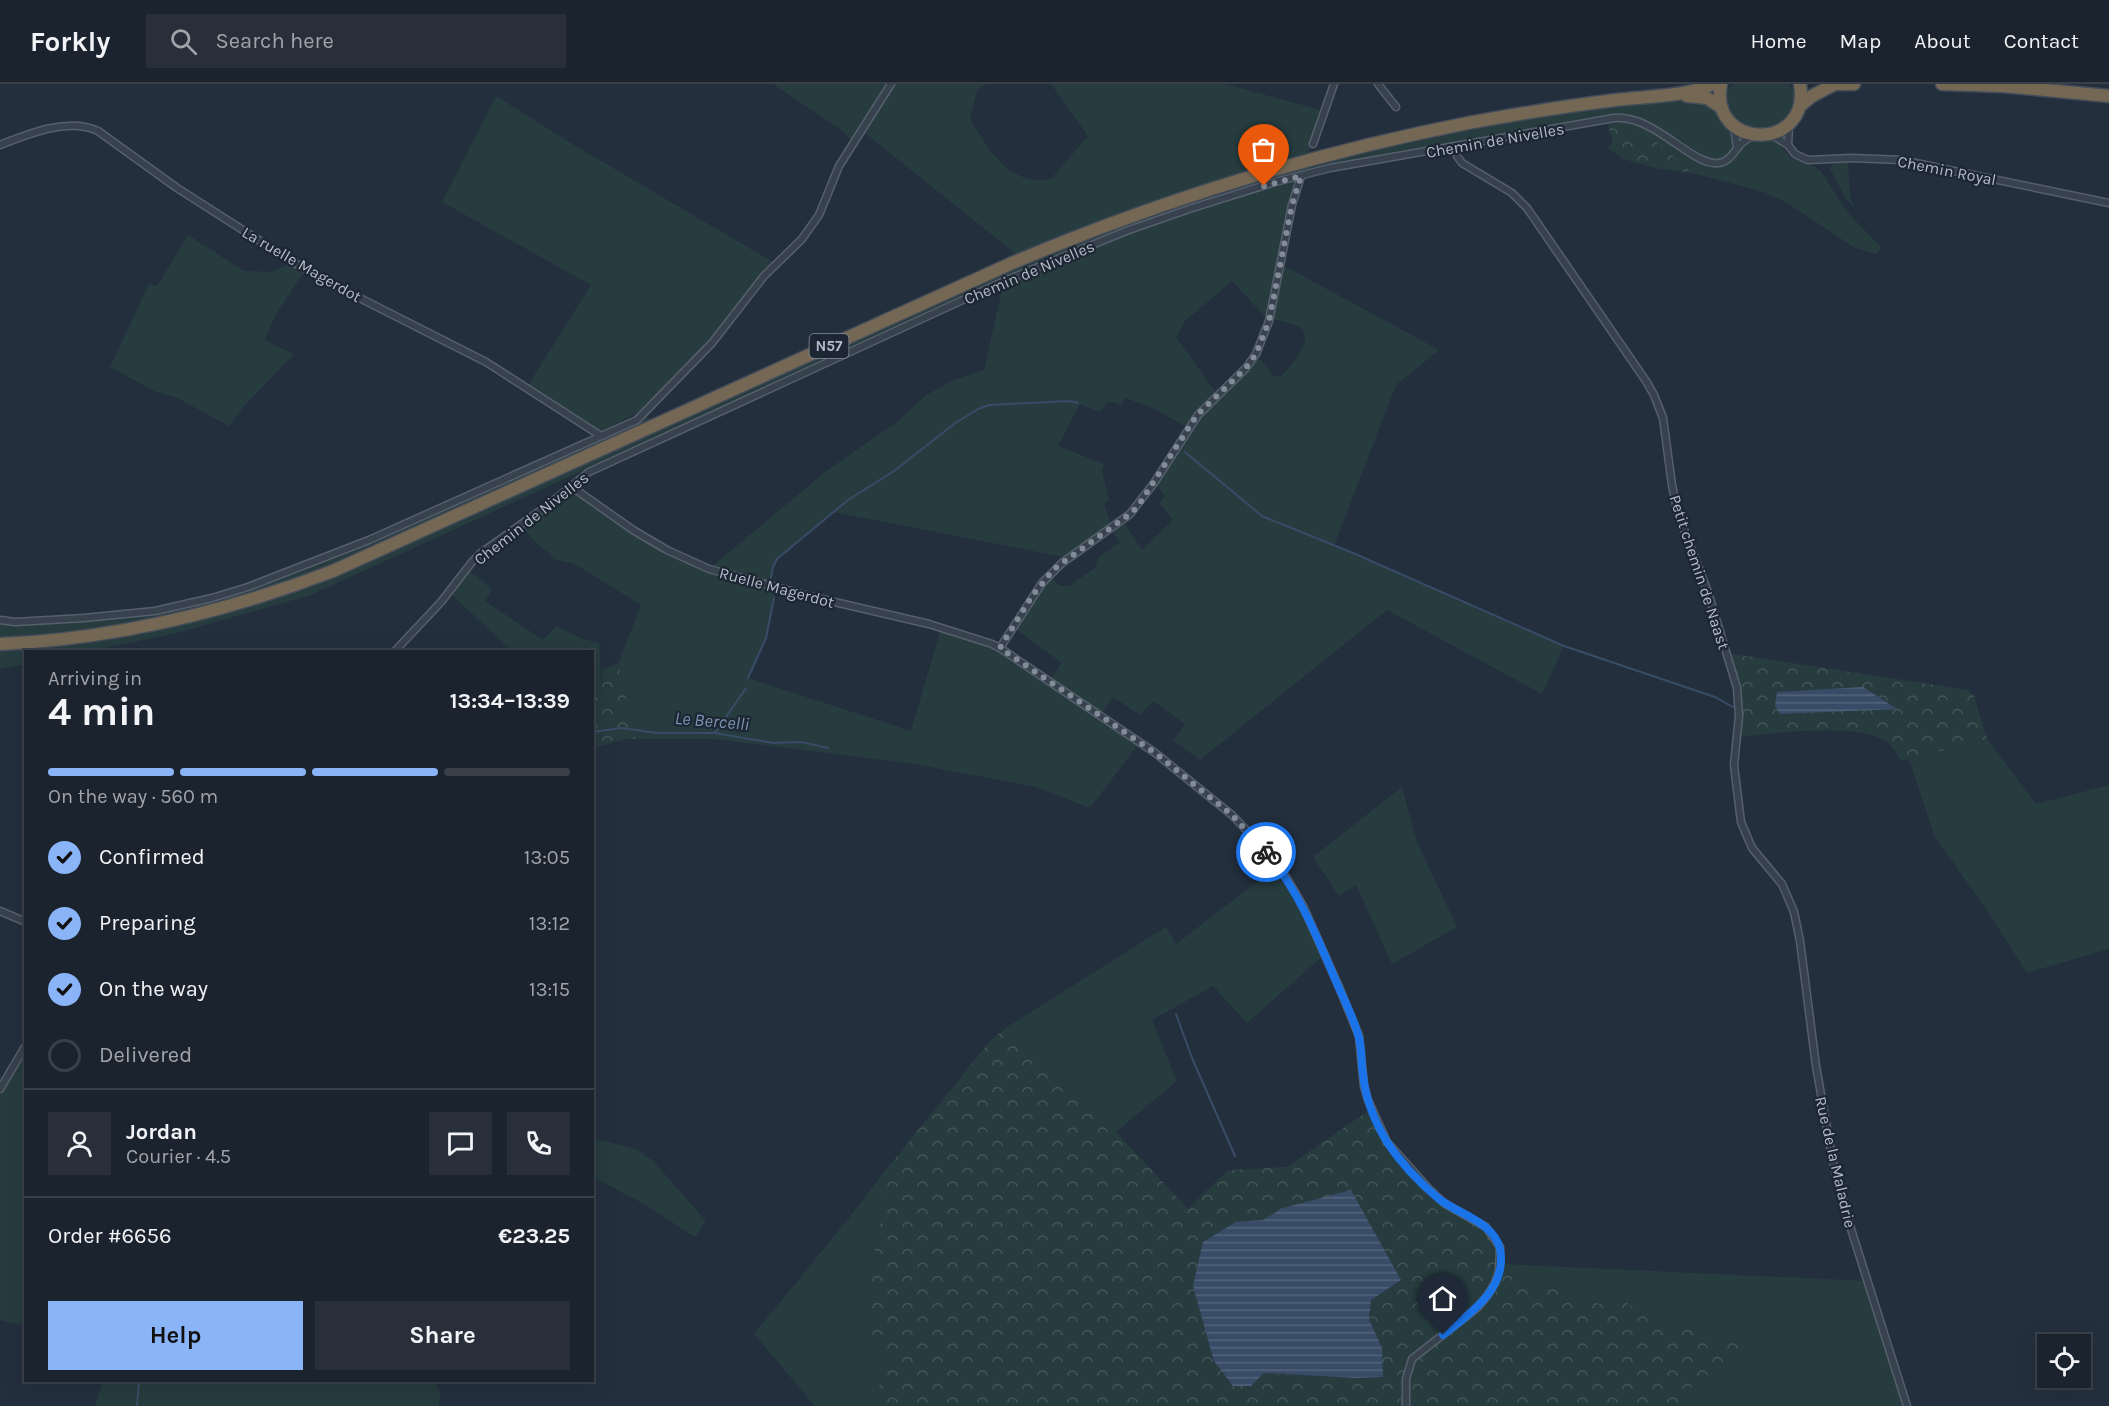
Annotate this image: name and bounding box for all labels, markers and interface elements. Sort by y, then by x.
search box [146,14,566,68]
text: Forkly [30,25,110,58]
icon: search [167,25,200,58]
text: Search here [215,28,334,54]
text: Home [1751,29,1807,53]
text: Map [1840,29,1881,53]
text: About [1914,29,1971,53]
text: Contact [2004,29,2079,53]
street label: Chemin de Nivelles [1425,119,1566,162]
pin [1238,124,1289,186]
icon: bag [1247,133,1280,166]
street label: Chemin Royal [1896,152,1998,189]
street label: La ruelle Magerdot [239,223,365,306]
street label: Chemin de Nivelles [961,236,1097,309]
road number: N57 [810,334,848,358]
street label: Chemin de Nivelles [470,468,592,569]
street label: Petit chemin de Naast [1666,492,1734,652]
street label: Ruelle Magerdot [717,563,836,612]
text: Arriving in [48,667,142,690]
text: 13:34–13:39 [450,688,570,714]
text: 4 min [48,689,155,735]
water label: Le Bercelli [674,707,750,735]
text: On the way · 560 m [48,785,218,808]
courier [1236,822,1296,882]
icon: bike [1250,836,1283,869]
icon: check [48,841,81,874]
text: Confirmed [99,844,205,870]
text: 13:05 [524,846,570,869]
icon: check [48,907,81,940]
text: Preparing [99,910,196,936]
text: 13:12 [529,912,570,935]
icon: check [48,973,81,1006]
text: On the way [99,976,208,1002]
text: 13:15 [529,978,570,1001]
text: Delivered [99,1042,192,1068]
street label: Rue de la Maladrie [1811,1095,1860,1230]
button: person [48,1112,111,1175]
button: chat [429,1112,492,1175]
button: phone [507,1112,570,1175]
text: Jordan [126,1119,197,1145]
text: Courier · 4.5 [126,1145,231,1168]
text: Order #6656 [48,1223,172,1249]
text: €23.25 [498,1223,570,1249]
pin [1417,1273,1468,1335]
icon: home [1426,1282,1459,1315]
button: Help [48,1301,303,1370]
button: Share [315,1301,570,1370]
map controls [2037,1334,2091,1388]
button: locate [2037,1334,2091,1388]

